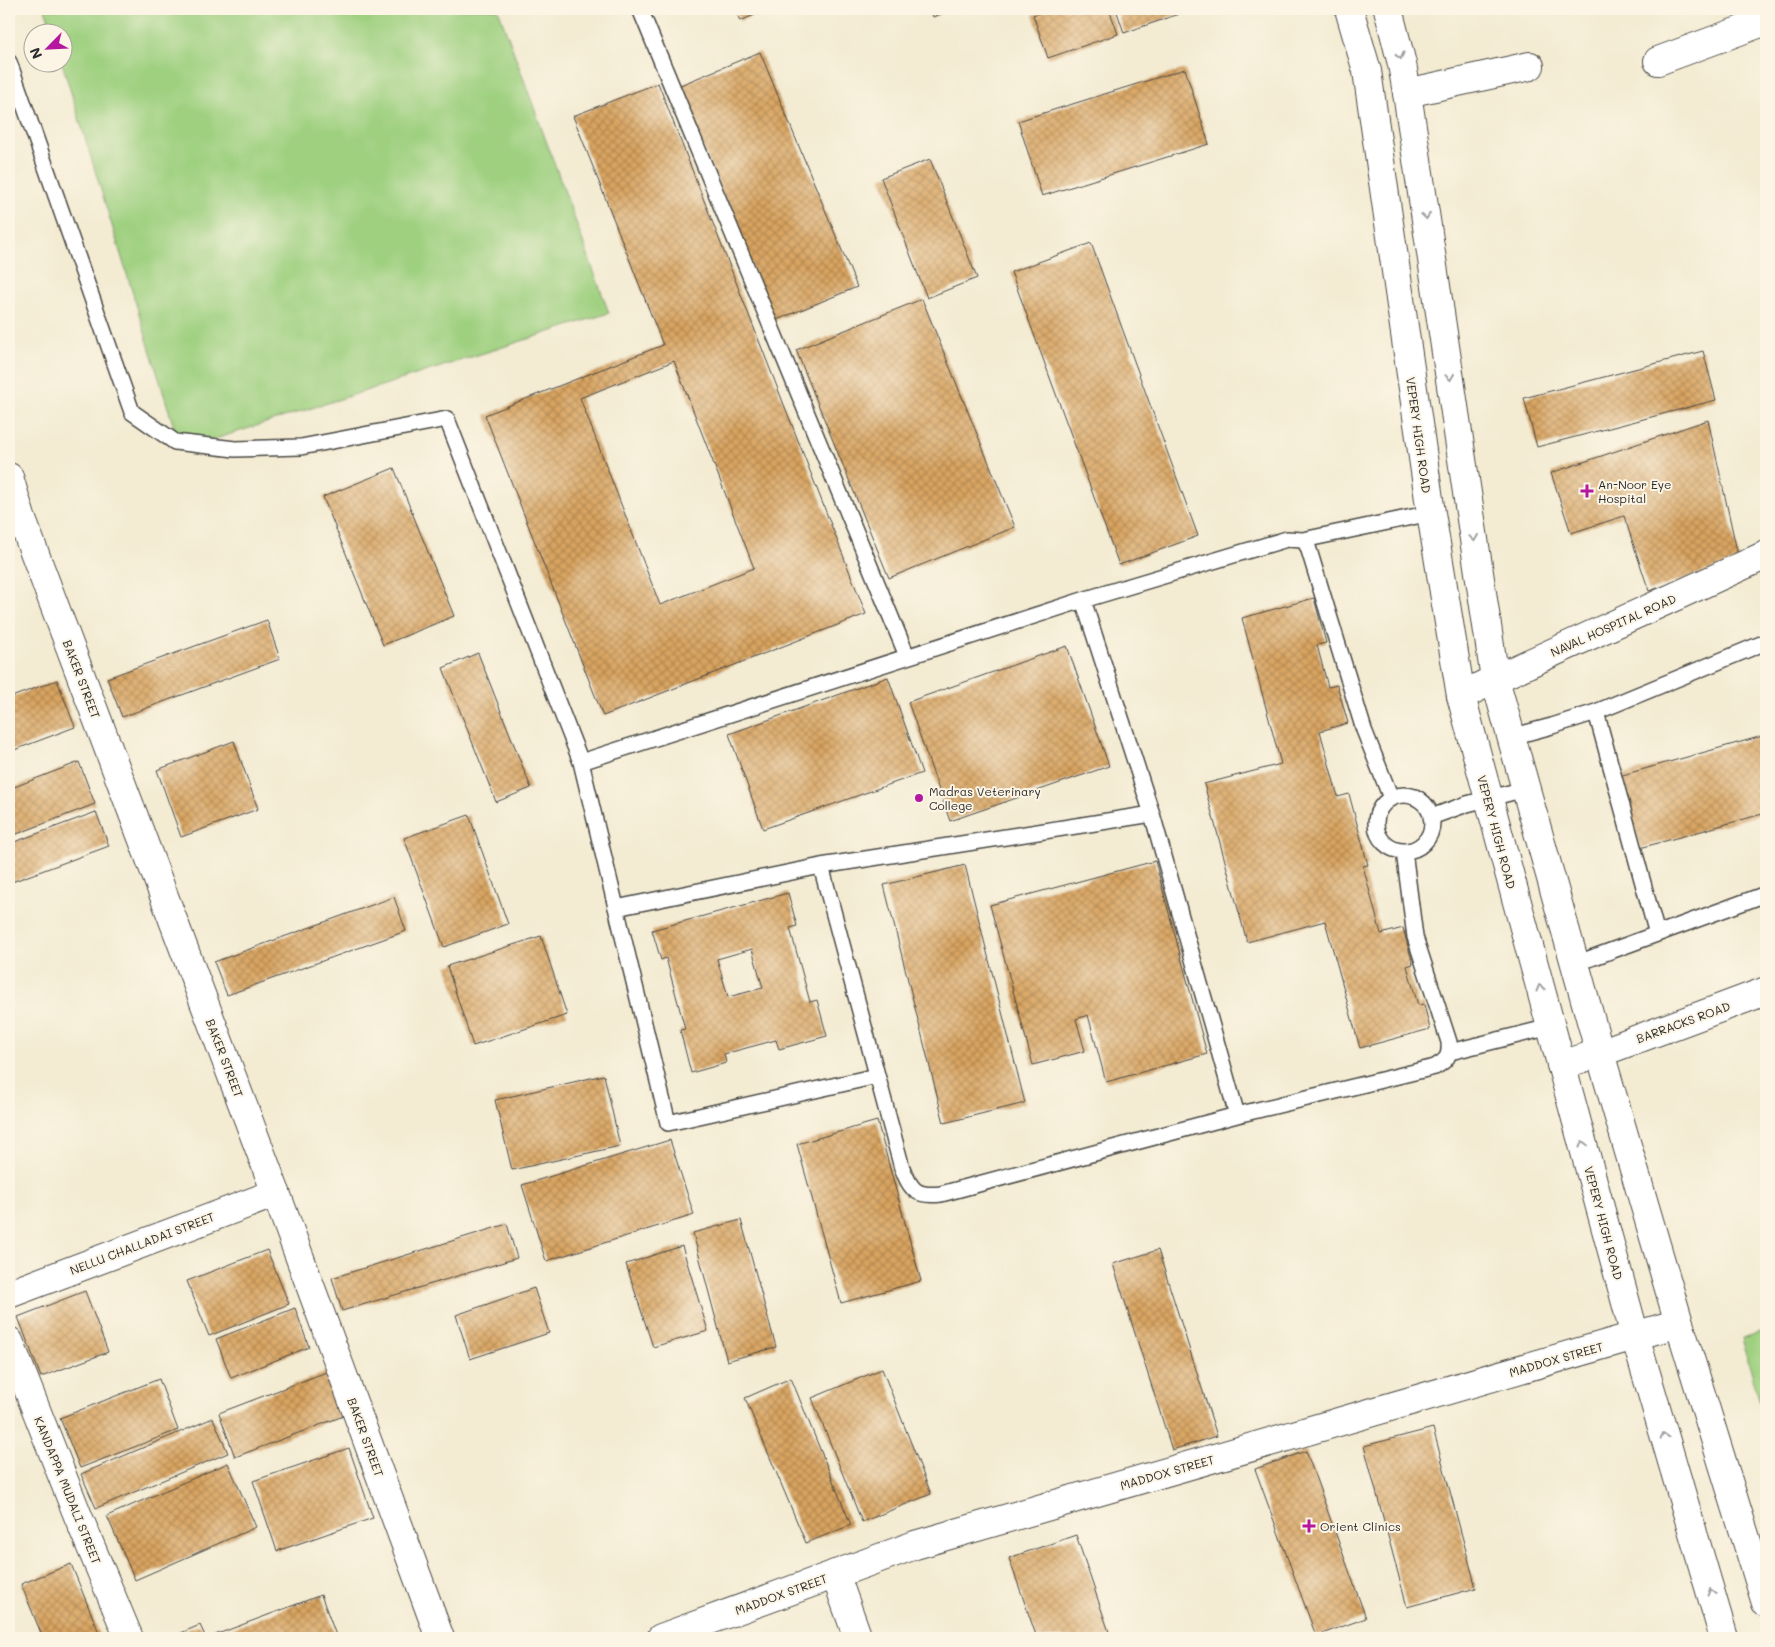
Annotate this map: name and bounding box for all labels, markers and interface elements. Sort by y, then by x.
north arrow [22,22,72,72]
text: N [25,45,47,62]
one-way arrow [1394,52,1405,61]
one-way arrow [1420,213,1431,221]
one-way arrow [1444,374,1455,382]
street label: VEPERY HIGH ROAD [1403,376,1435,494]
place label: An-Noor Eye Hospital [1598,476,1672,506]
marker: An-Noor Eye Hospital [1580,484,1594,498]
one-way arrow [1468,534,1479,542]
street label: NAVAL HOSPITAL ROAD [1548,590,1678,660]
street label: BAKER STREET [60,637,104,721]
street label: VEPERY HIGH ROAD [1474,773,1520,891]
place label: Madras Veterinary College [929,783,1041,813]
marker: Madras Veterinary College [913,792,925,804]
one-way arrow [1535,984,1545,992]
street label: BARRACKS ROAD [1634,998,1732,1046]
street label: BAKER STREET [203,1016,247,1100]
one-way arrow [1578,1140,1589,1149]
street label: VEPERY HIGH ROAD [1581,1164,1627,1282]
street label: NELLU CHALLADAI STREET [67,1208,217,1278]
street label: MADDOX STREET [1507,1338,1605,1380]
street label: BAKER STREET [344,1395,388,1479]
street label: KANDAPPA MUDALI STREET [31,1414,105,1567]
one-way arrow [1660,1432,1670,1440]
street label: MADDOX STREET [1118,1451,1216,1493]
place label: Orient Clinics [1320,1518,1401,1534]
marker: Orient Clinics [1302,1519,1316,1533]
street label: MADDOX STREET [733,1570,830,1618]
one-way arrow [1706,1588,1716,1596]

